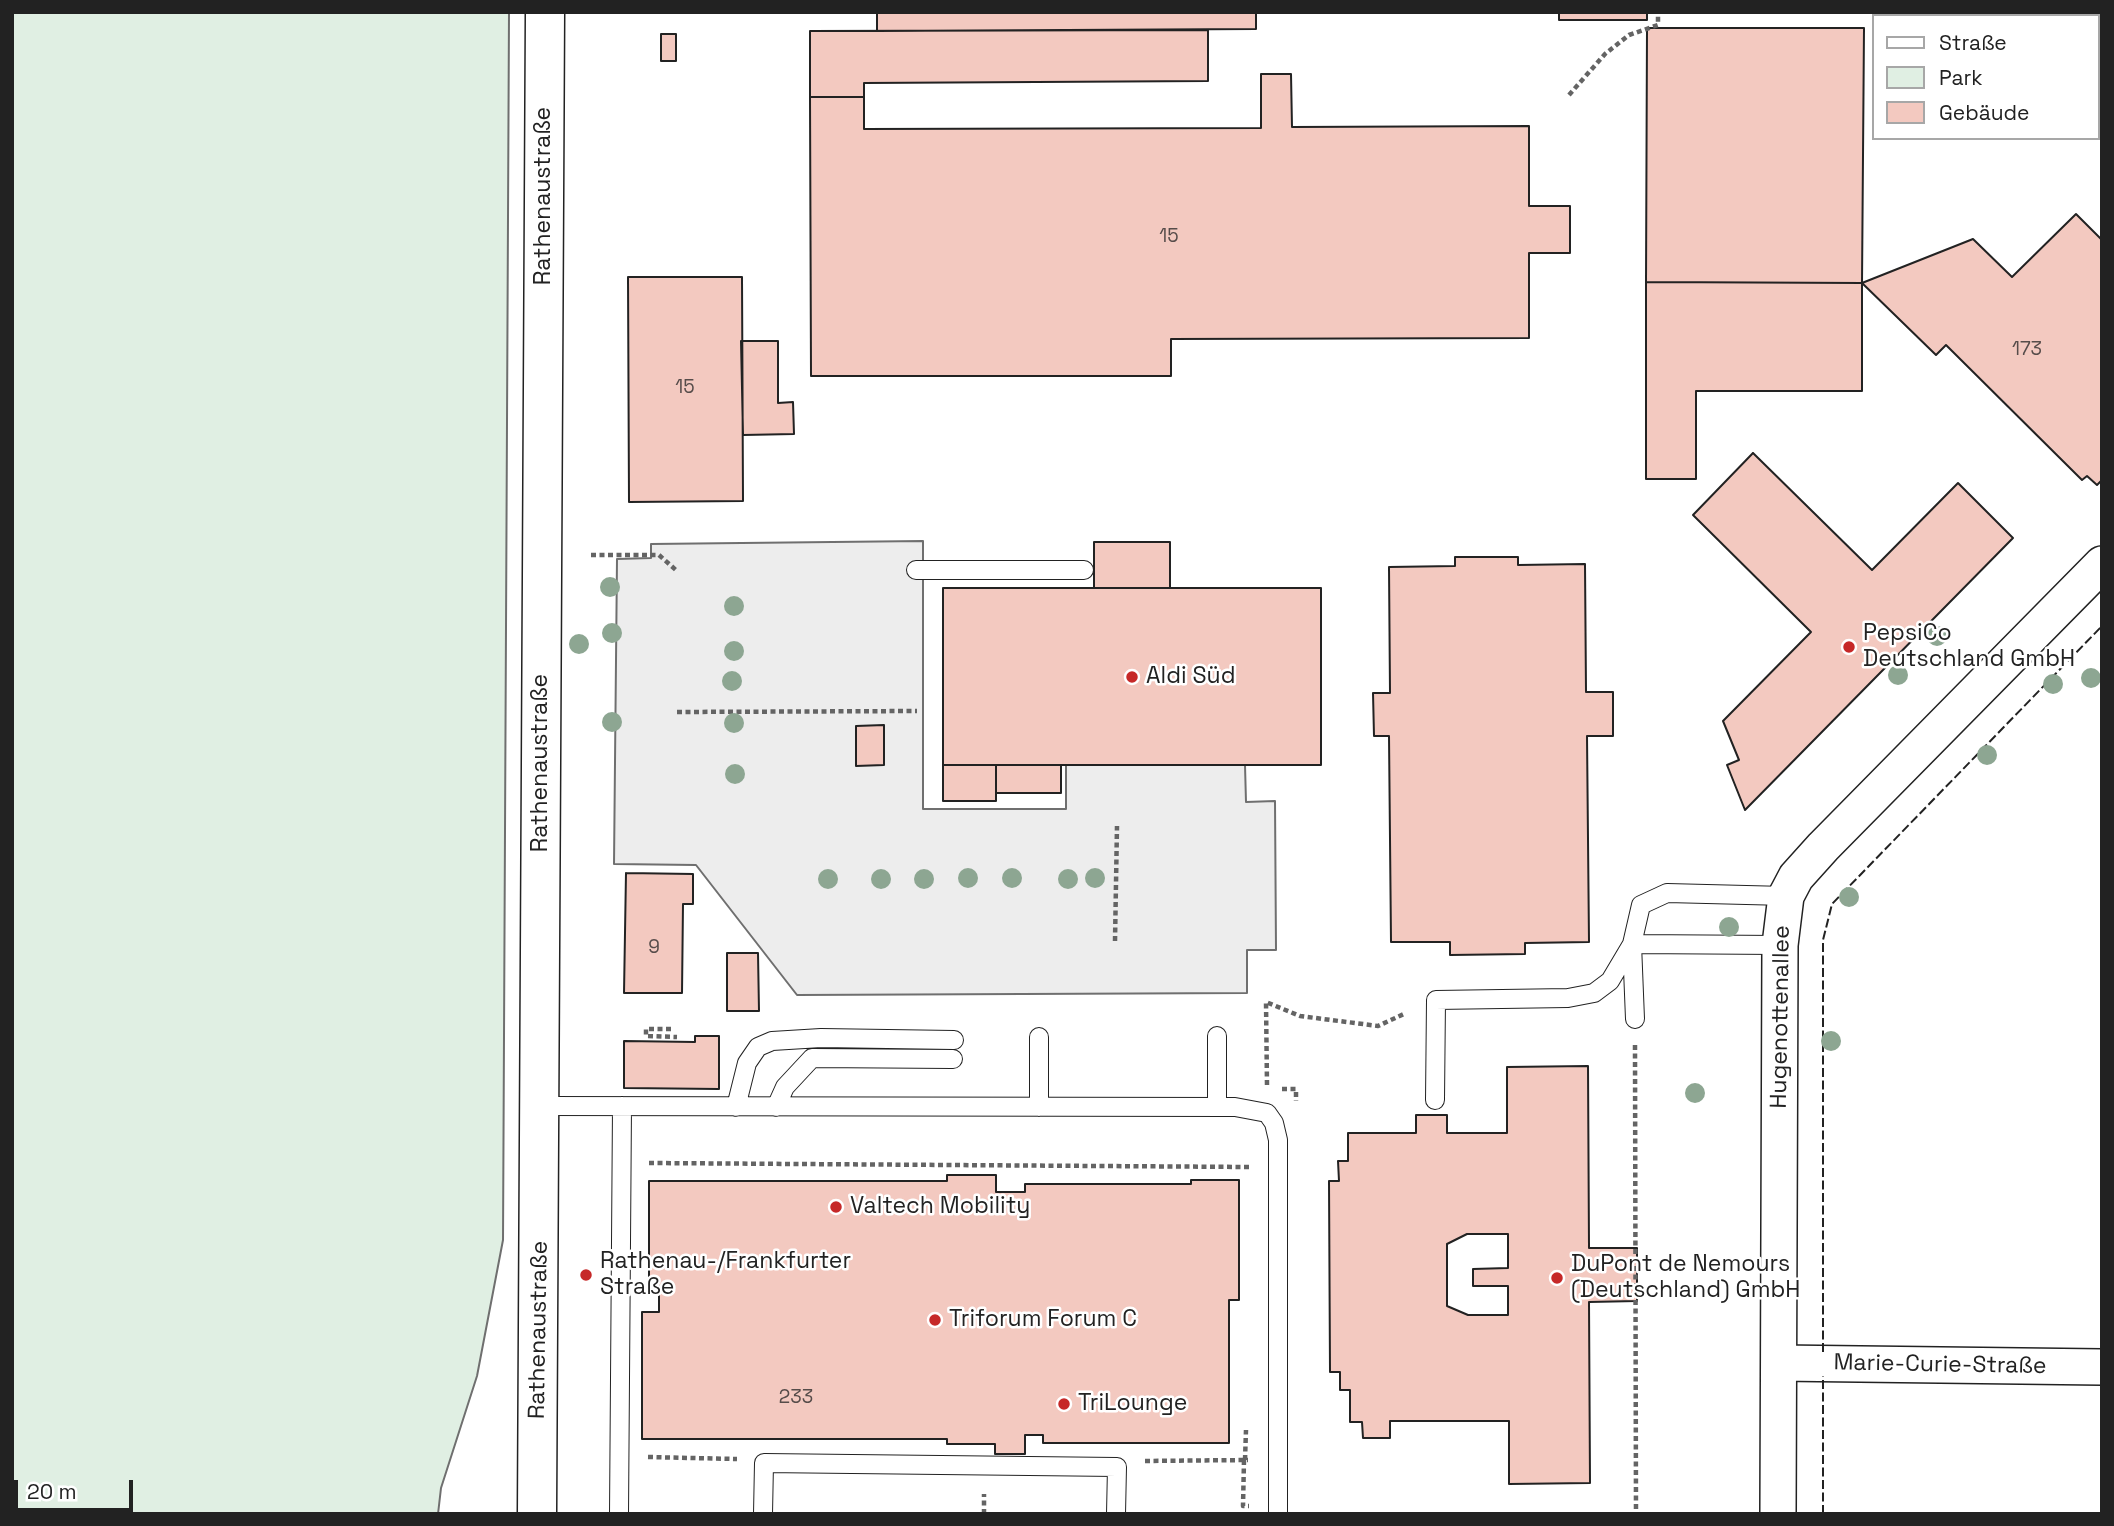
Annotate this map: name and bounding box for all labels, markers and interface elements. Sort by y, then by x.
legend [1872,14,2100,140]
text: Straße [1939,29,2007,56]
text: Park [1939,64,1983,91]
text: Gebäude [1939,99,2029,126]
street label: Rathenaustraße [530,107,558,285]
house number: 15 [1159,226,1179,248]
house number: 173 [2012,339,2042,361]
house number: 15 [675,377,695,399]
place label: PepsiCo Deutschland GmbH [1863,620,2075,674]
marker: PepsiCo Deutschland GmbH [1841,639,1857,655]
place label: Aldi Süd [1146,663,1235,691]
marker: Aldi Süd [1124,669,1140,685]
street label: Rathenaustraße [527,674,555,852]
street label: Hugenottenallee [1766,925,1796,1109]
house number: 9 [648,937,660,959]
place label: Valtech Mobility [850,1193,1030,1221]
marker: Valtech Mobility [828,1199,844,1215]
street label: Rathenaustraße [524,1241,554,1419]
place label: Rathenau-/Frankfurter Straße [600,1248,851,1302]
place label: DuPont de Nemours (Deutschland) GmbH [1571,1251,1800,1305]
marker: Rathenau-/Frankfurter Straße [578,1267,594,1283]
marker: DuPont de Nemours (Deutschland) GmbH [1549,1270,1565,1286]
place label: Triforum Forum C [949,1306,1137,1334]
marker: Triforum Forum C [927,1312,943,1328]
street label: Marie-Curie-Straße [1833,1349,2047,1381]
house number: 233 [779,1387,813,1409]
place label: TriLounge [1078,1390,1187,1418]
marker: TriLounge [1056,1396,1072,1412]
scale bar [18,1466,136,1510]
text: 20 m [27,1478,77,1505]

